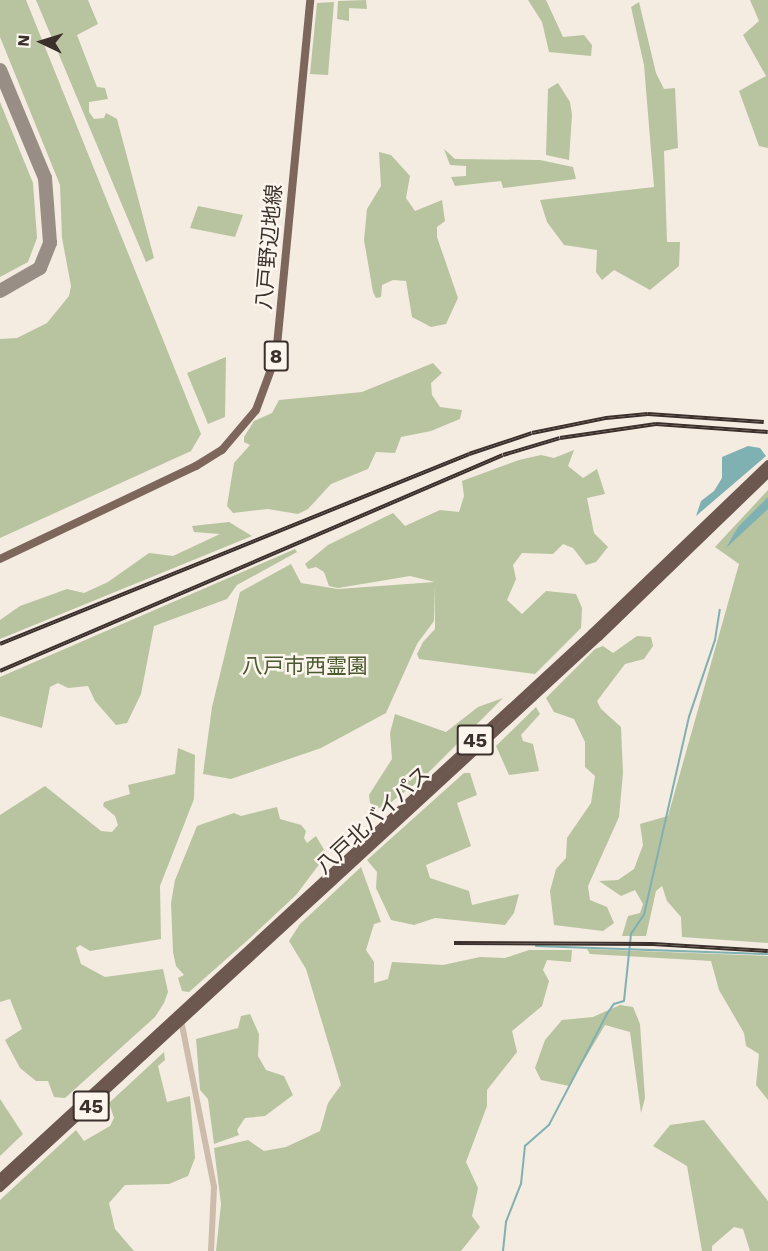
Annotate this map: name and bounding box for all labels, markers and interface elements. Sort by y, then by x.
north arrow [12,12,72,72]
text: N [14,34,33,47]
street label: 八戸野辺地線 [251,183,287,311]
road number: 8 [262,339,290,373]
park label: 八戸市西霊園 [242,653,368,679]
road number: 45 [456,723,494,757]
street label: 八戸北バイパス [311,761,435,879]
road number: 45 [72,1089,110,1123]

